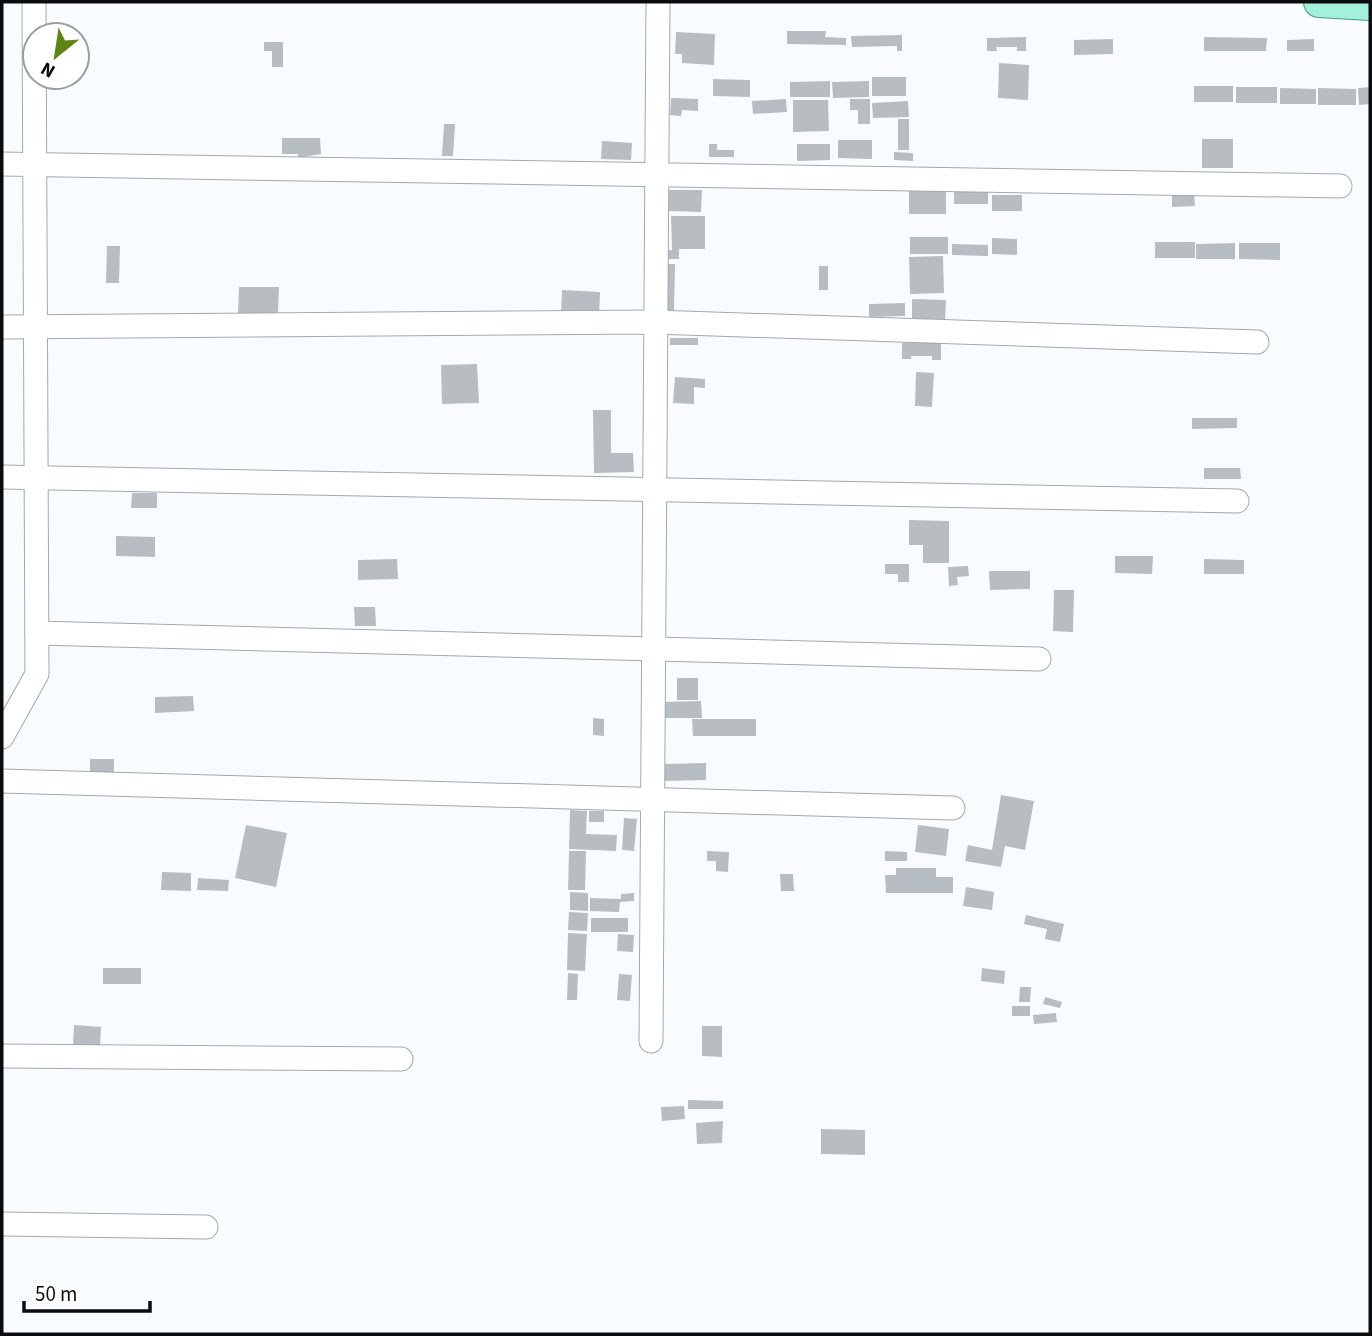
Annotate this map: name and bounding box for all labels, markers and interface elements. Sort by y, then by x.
north arrow [21,21,91,91]
text: N [36,55,60,84]
scale bar [24,1270,150,1314]
text: 50 m [35,1279,77,1309]

